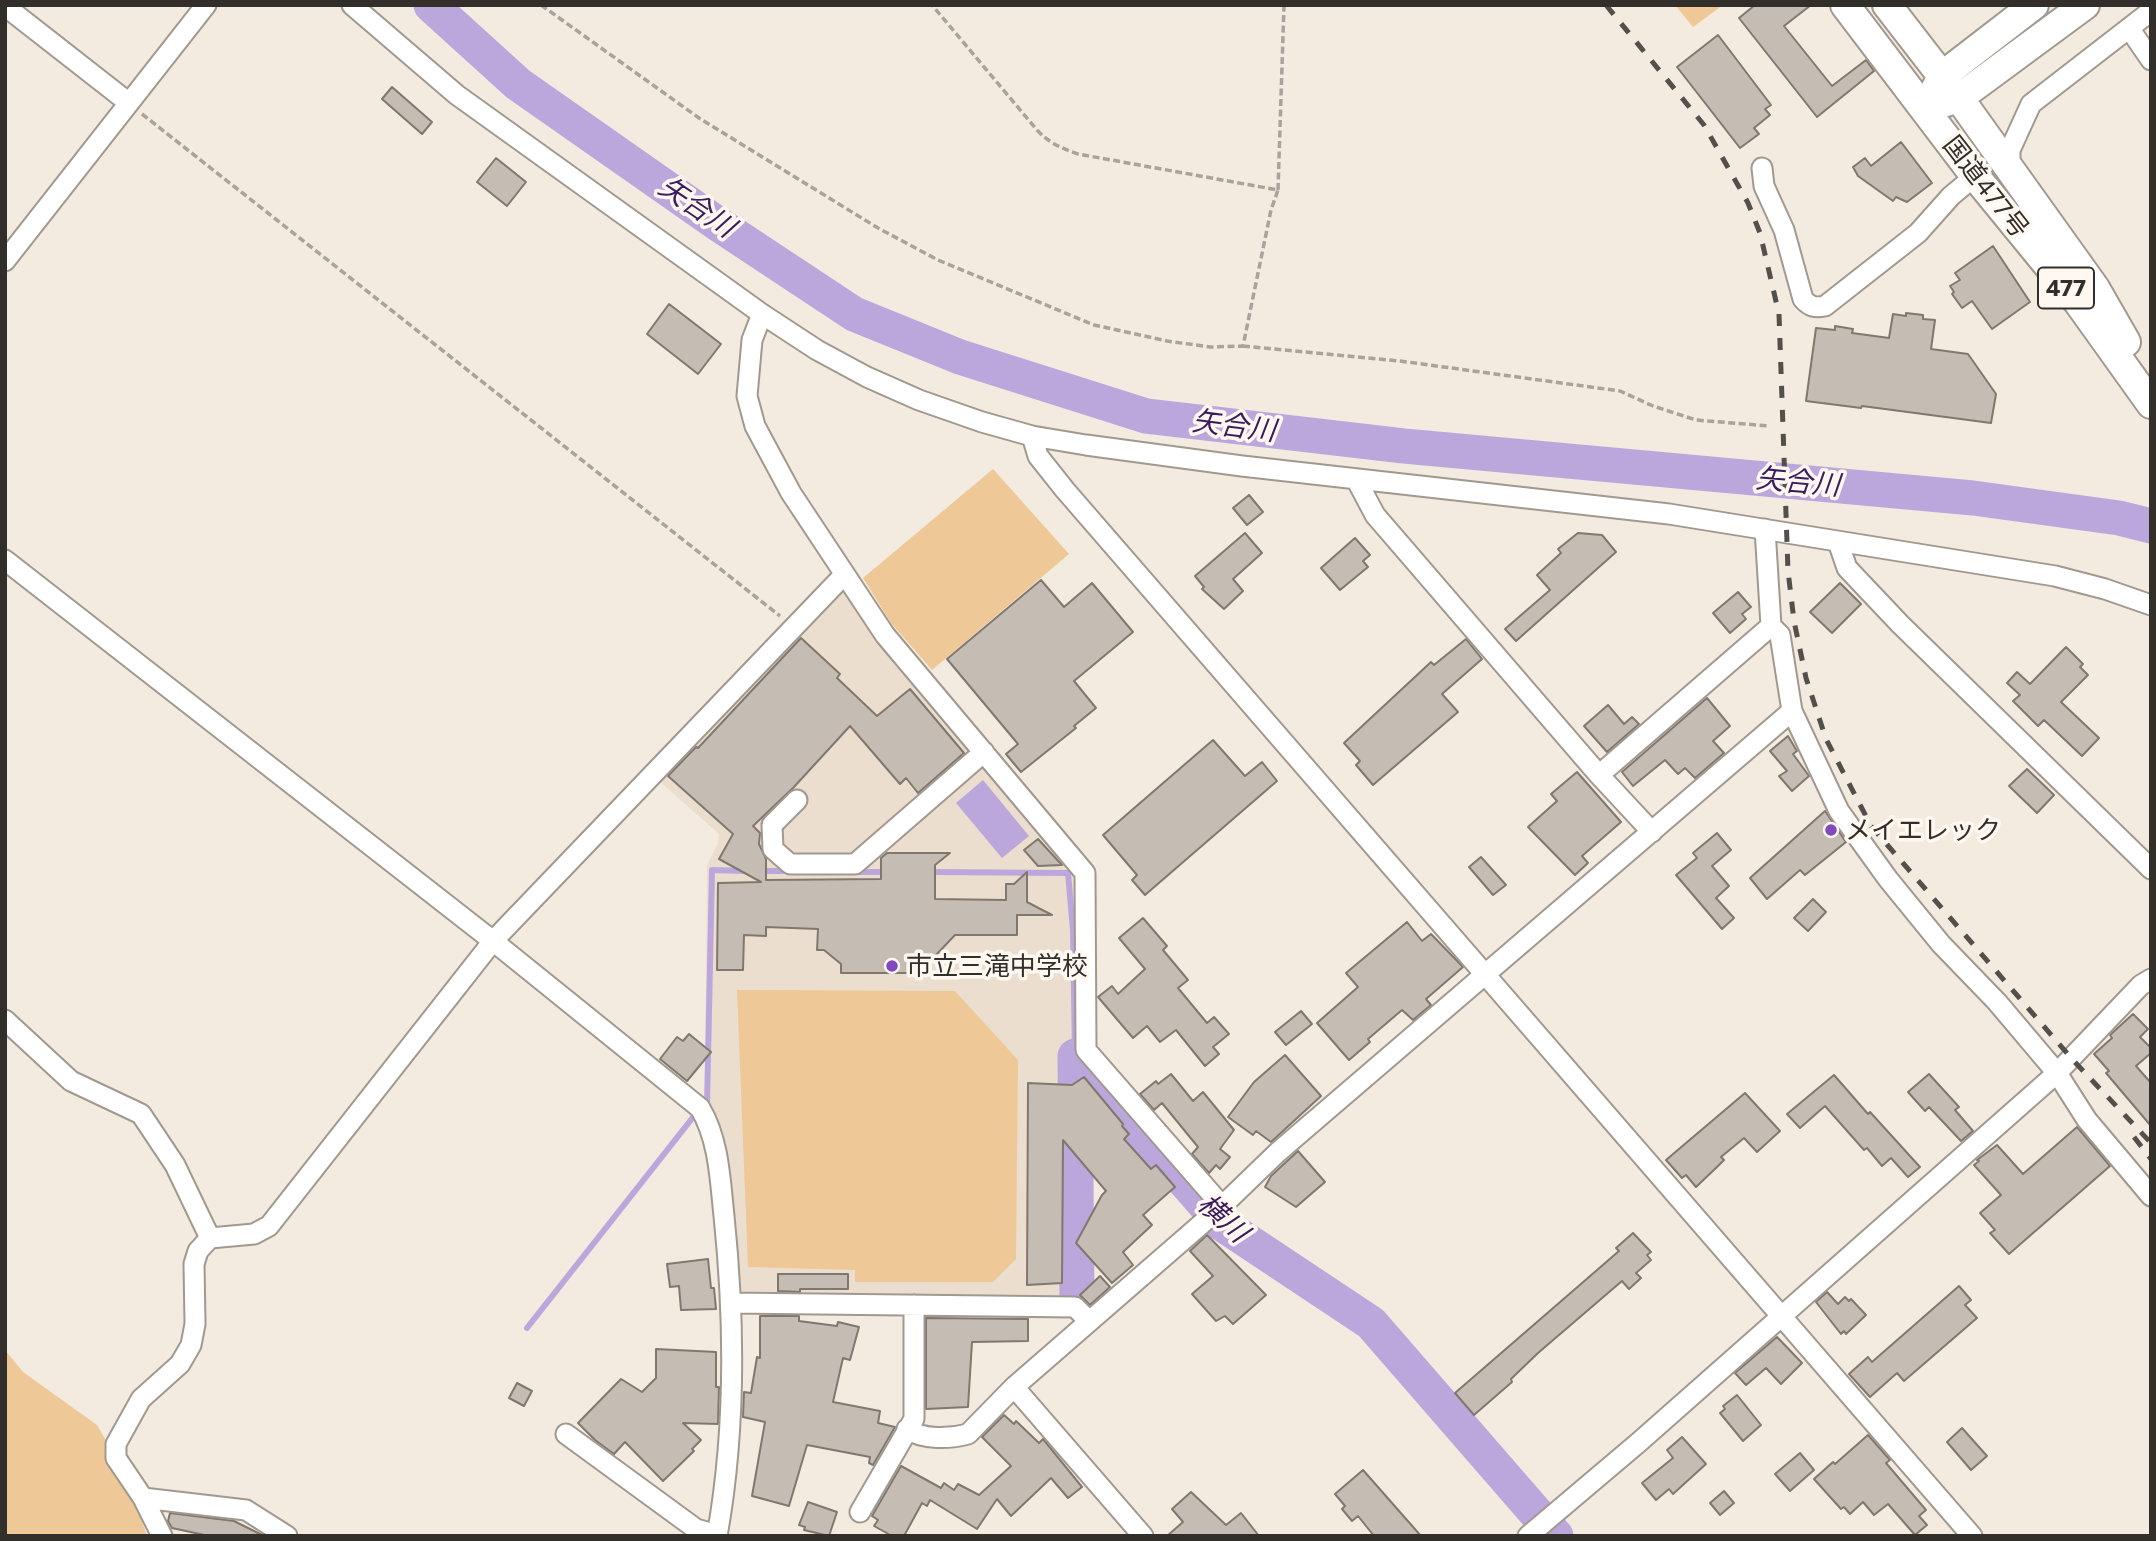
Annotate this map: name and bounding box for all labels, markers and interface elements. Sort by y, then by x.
street label: 国道477号 [1937,130,2035,244]
water label: 矢合川 [653,170,741,244]
road number: 477 [2038,268,2094,309]
water label: 矢合川 [1190,404,1278,448]
water label: 矢合川 [1755,462,1841,502]
place label: メイエレック [1845,814,2001,846]
marker: メイエレック [1823,822,1839,838]
place label: 市立三滝中学校 [906,950,1088,982]
marker: 市立三滝中学校 [884,958,900,974]
water label: 横川 [1191,1187,1255,1249]

